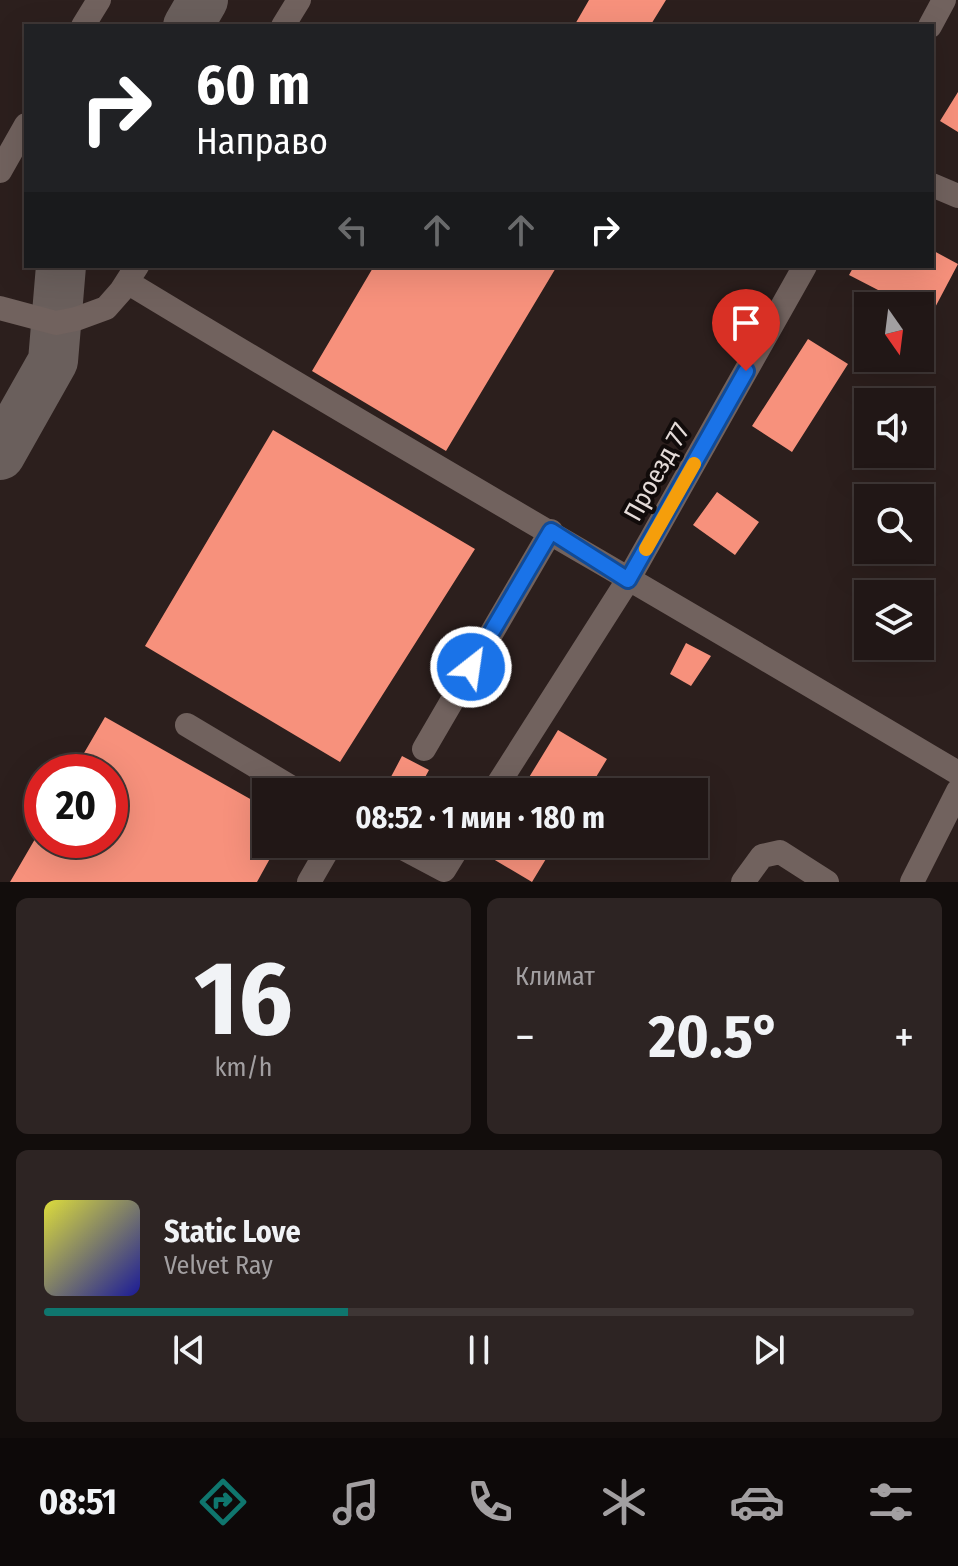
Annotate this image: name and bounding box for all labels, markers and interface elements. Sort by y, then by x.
text: 60 m [196,52,310,119]
icon: right [64,56,168,160]
text: Направо [196,120,328,164]
icon: left [331,208,375,252]
icon: ahead [415,208,459,252]
icon: ahead [499,208,543,252]
icon: right [583,208,627,252]
pin [712,289,780,371]
north arrow [854,292,934,372]
map controls [854,292,934,660]
icon: arrive [724,301,768,345]
button: sound [854,388,934,468]
street label: Проезд 77 [617,418,697,526]
button: search [854,484,934,564]
button: layers [854,580,934,660]
position arrow [429,625,513,709]
speed limit sign: 20 [24,754,128,858]
text: 08:52 · 1 мин · 180 m [355,800,605,836]
text: 16 [194,937,293,1062]
text: Климат [515,961,595,992]
text: 20.5° [649,1001,780,1073]
text: − [515,1011,535,1064]
text: + [894,1011,914,1064]
text: km/h [215,1052,272,1083]
text: Static Love [164,1214,301,1250]
text: Velvet Ray [164,1250,273,1281]
icon: previous [167,1328,211,1372]
icon: pause [457,1328,501,1372]
icon: next [747,1328,791,1372]
icon: directions [195,1474,251,1530]
icon: music [328,1474,384,1530]
icon: phone [462,1474,518,1530]
icon: climate [596,1474,652,1530]
icon: car [729,1474,785,1530]
icon: filters [863,1474,919,1530]
text: 08:51 [39,1480,117,1524]

